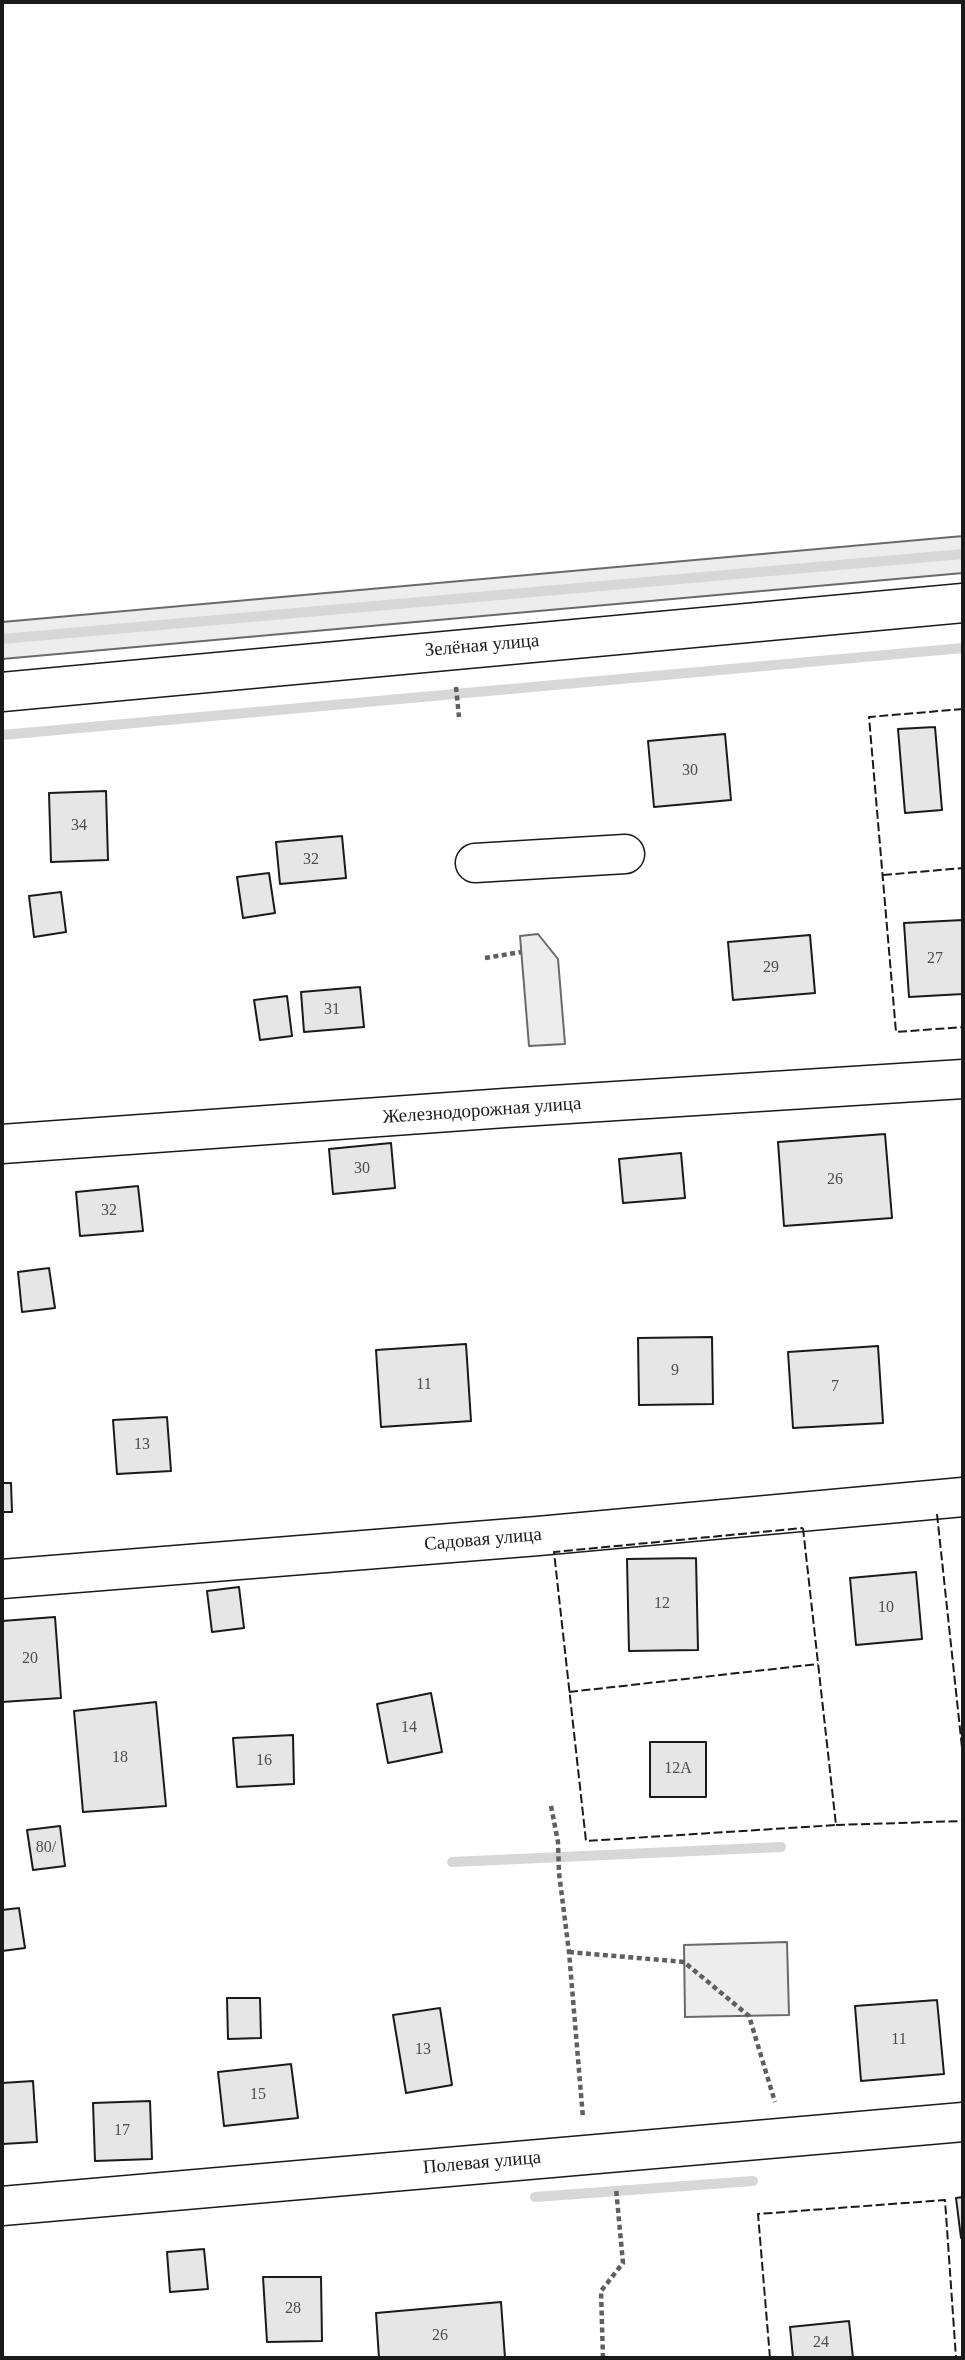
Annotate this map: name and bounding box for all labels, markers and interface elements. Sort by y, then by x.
street label: Зелёная улица [424,630,540,662]
house number: 30 [682,761,698,781]
house number: 34 [71,816,87,836]
house number: 32 [303,850,319,870]
house number: 27 [927,949,943,969]
house number: 29 [763,958,779,978]
house number: 31 [324,1000,340,1020]
street label: Железнодорожная улица [382,1093,582,1129]
house number: 30 [354,1159,370,1179]
house number: 26 [827,1170,843,1190]
house number: 32 [101,1201,117,1221]
house number: 9 [671,1361,679,1381]
house number: 11 [416,1375,432,1395]
house number: 7 [831,1377,839,1397]
house number: 13 [134,1435,150,1455]
street label: Садовая улица [423,1524,543,1556]
house number: 12 [654,1594,670,1614]
house number: 10 [878,1598,894,1618]
house number: 20 [22,1649,38,1669]
house number: 14 [401,1718,417,1738]
house number: 18 [112,1748,128,1768]
house number: 16 [256,1751,272,1771]
house number: 12А [664,1759,692,1779]
house number: 80/ [36,1838,56,1858]
house number: 11 [891,2030,907,2050]
house number: 13 [415,2040,431,2060]
house number: 15 [250,2085,266,2105]
house number: 17 [114,2121,130,2141]
street label: Полевая улица [422,2146,542,2180]
house number: 28 [285,2299,301,2319]
house number: 26 [432,2326,448,2346]
house number: 24 [813,2333,829,2353]

